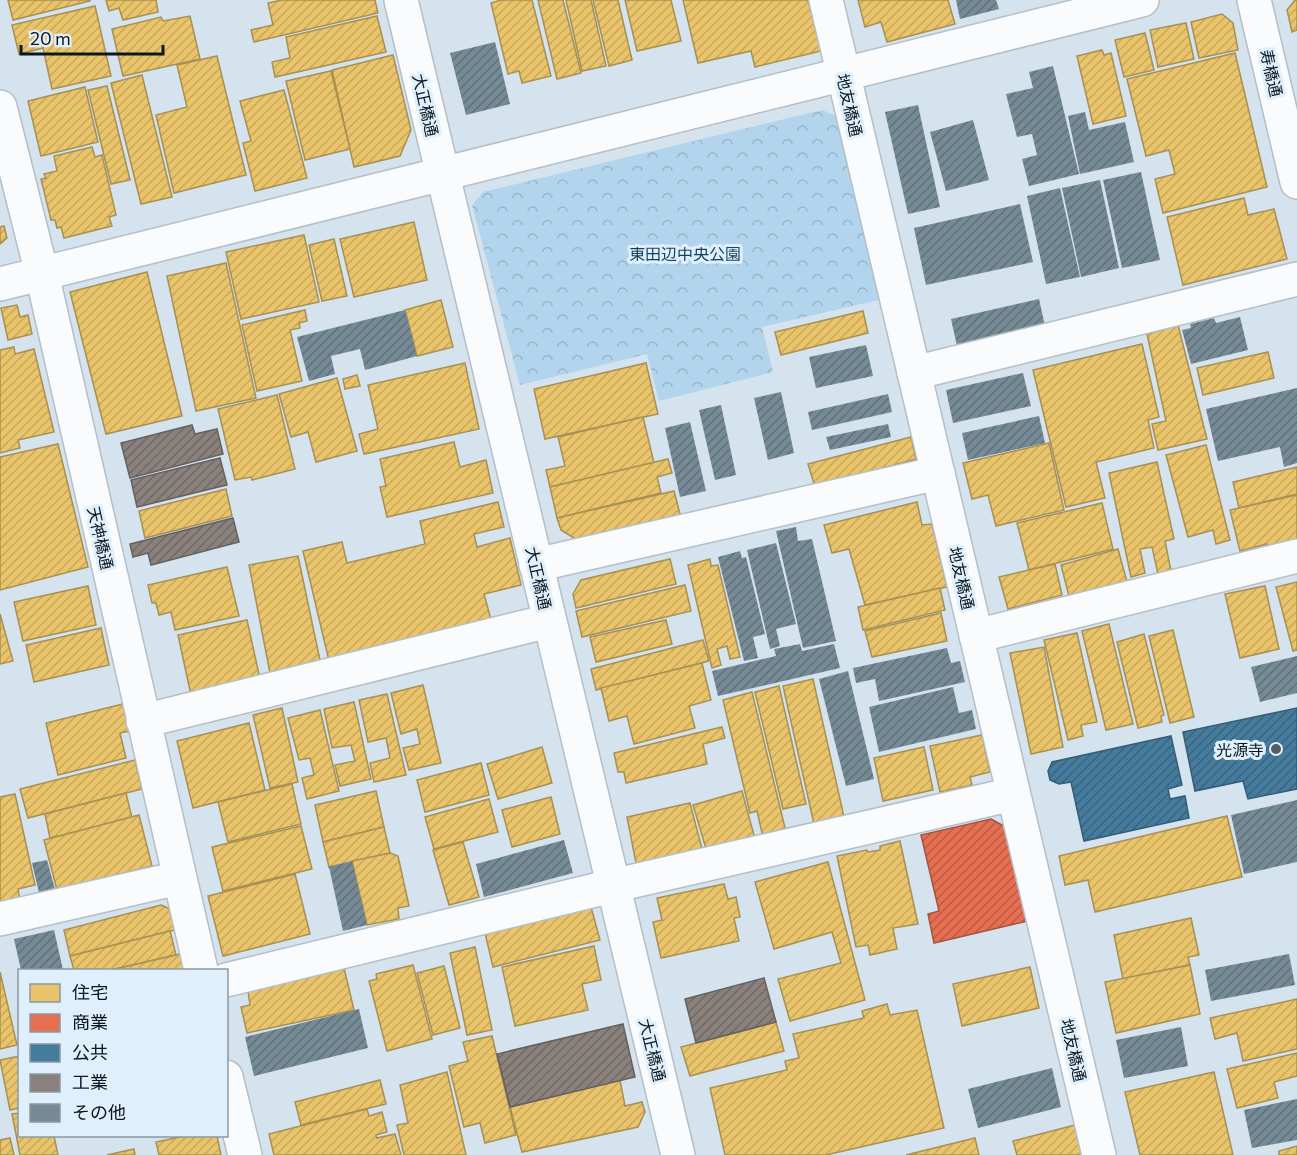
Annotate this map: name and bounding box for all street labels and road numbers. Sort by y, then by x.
street label: 寿橋通 [1257,47,1287,99]
street label: 大正橋通 [410,72,442,138]
street label: 地友橋通 [834,72,866,138]
street label: 天神橋通 [85,505,117,571]
street label: 大正橋通 [523,545,555,611]
street label: 地友橋通 [946,545,978,611]
street label: 大正橋通 [636,1017,670,1083]
street label: 地友橋通 [1058,1017,1090,1083]

